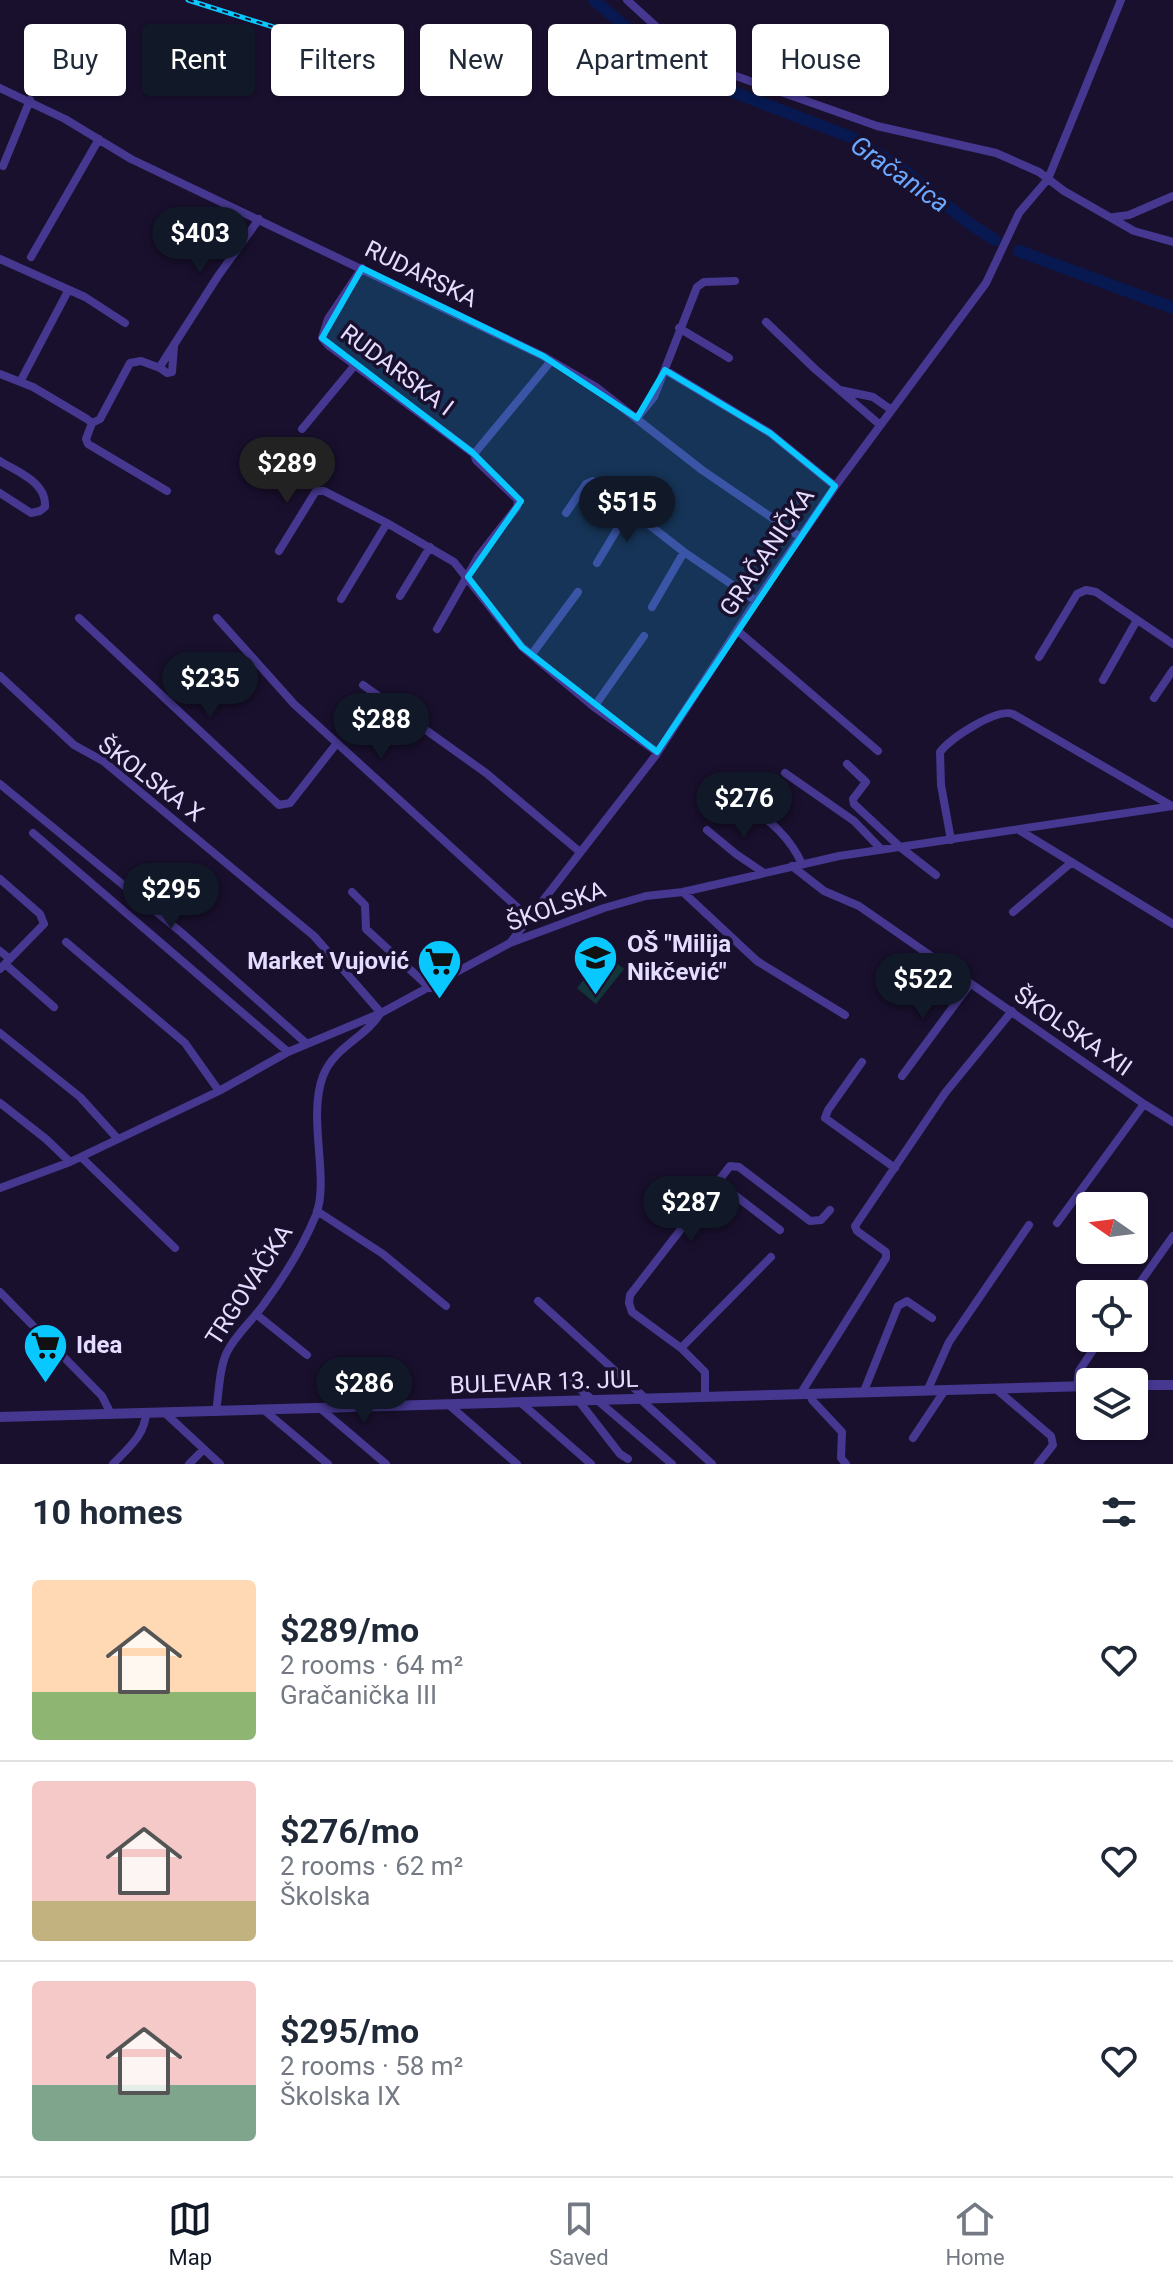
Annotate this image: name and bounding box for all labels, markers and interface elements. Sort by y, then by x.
chip: Buy [24,24,126,96]
chip: Rent [142,24,255,96]
chip: Filters [271,24,404,96]
chip: New [420,24,532,96]
chip: Apartment [548,24,736,96]
chip: House [752,24,889,96]
water label: Gračanica [845,129,955,219]
pin: $403 [153,207,247,275]
text: $403 [170,218,230,248]
street label: RUDARSKA [360,235,482,313]
street label: RUDARSKA I [335,319,459,421]
pin: $289 [240,437,334,505]
text: $289 [257,448,317,478]
pin: $515 [580,476,674,544]
street label: GRAČANIČKA [713,482,820,621]
text: $515 [597,487,657,517]
pin: $235 [163,652,257,720]
text: $235 [180,663,240,693]
pin: $288 [334,693,428,761]
text: $288 [351,704,411,734]
street label: ŠKOLSKA X [93,730,209,828]
pin: $276 [697,772,791,840]
text: $276 [714,783,774,813]
pin: $295 [124,863,218,931]
text: $295 [141,874,201,904]
street label: ŠKOLSKA [503,875,610,937]
place label: OŠ "Milija Nikčević" [627,930,731,986]
school or university icon: OŠ "Milija Nikčević" [572,934,620,997]
supermarket icon: Market Vujović [416,937,464,1000]
place label: Market Vujović [247,947,409,975]
pin: $522 [876,953,970,1021]
text: $522 [893,964,953,994]
street label: ŠKOLSKA XII [1009,980,1137,1082]
pin: $287 [644,1176,738,1244]
text: $287 [661,1187,721,1217]
north arrow [1076,1192,1148,1264]
map controls [1076,1192,1148,1440]
street label: TRGOVAČKA [199,1219,299,1350]
button: locate [1076,1280,1148,1352]
supermarket icon: Idea [21,1321,69,1384]
place label: Idea [76,1331,122,1359]
pin: $286 [317,1357,411,1425]
street label: BULEVAR 13. JUL [449,1365,639,1399]
text: $286 [334,1368,394,1398]
button: layers [1076,1368,1148,1440]
icon: filters [1097,1490,1141,1534]
text: 10 homes [32,1492,183,1532]
text: $289/mo [280,1610,419,1650]
icon: home [96,1612,192,1708]
icon: heart [1097,1638,1141,1682]
text: 2 rooms · 64 m² [280,1650,463,1680]
text: Gračanička III [280,1680,437,1710]
text: $276/mo [280,1811,419,1851]
icon: home [96,1813,192,1909]
icon: heart [1097,1839,1141,1883]
text: 2 rooms · 62 m² [280,1851,463,1881]
text: Školska [280,1881,371,1911]
text: $295/mo [280,2011,419,2051]
icon: home [96,2013,192,2109]
icon: heart [1097,2039,1141,2083]
text: 2 rooms · 58 m² [280,2051,463,2081]
text: Školska IX [280,2081,401,2111]
tab: Map [168,2197,212,2270]
tab: Saved [549,2197,609,2270]
tab: Home [945,2197,1005,2270]

